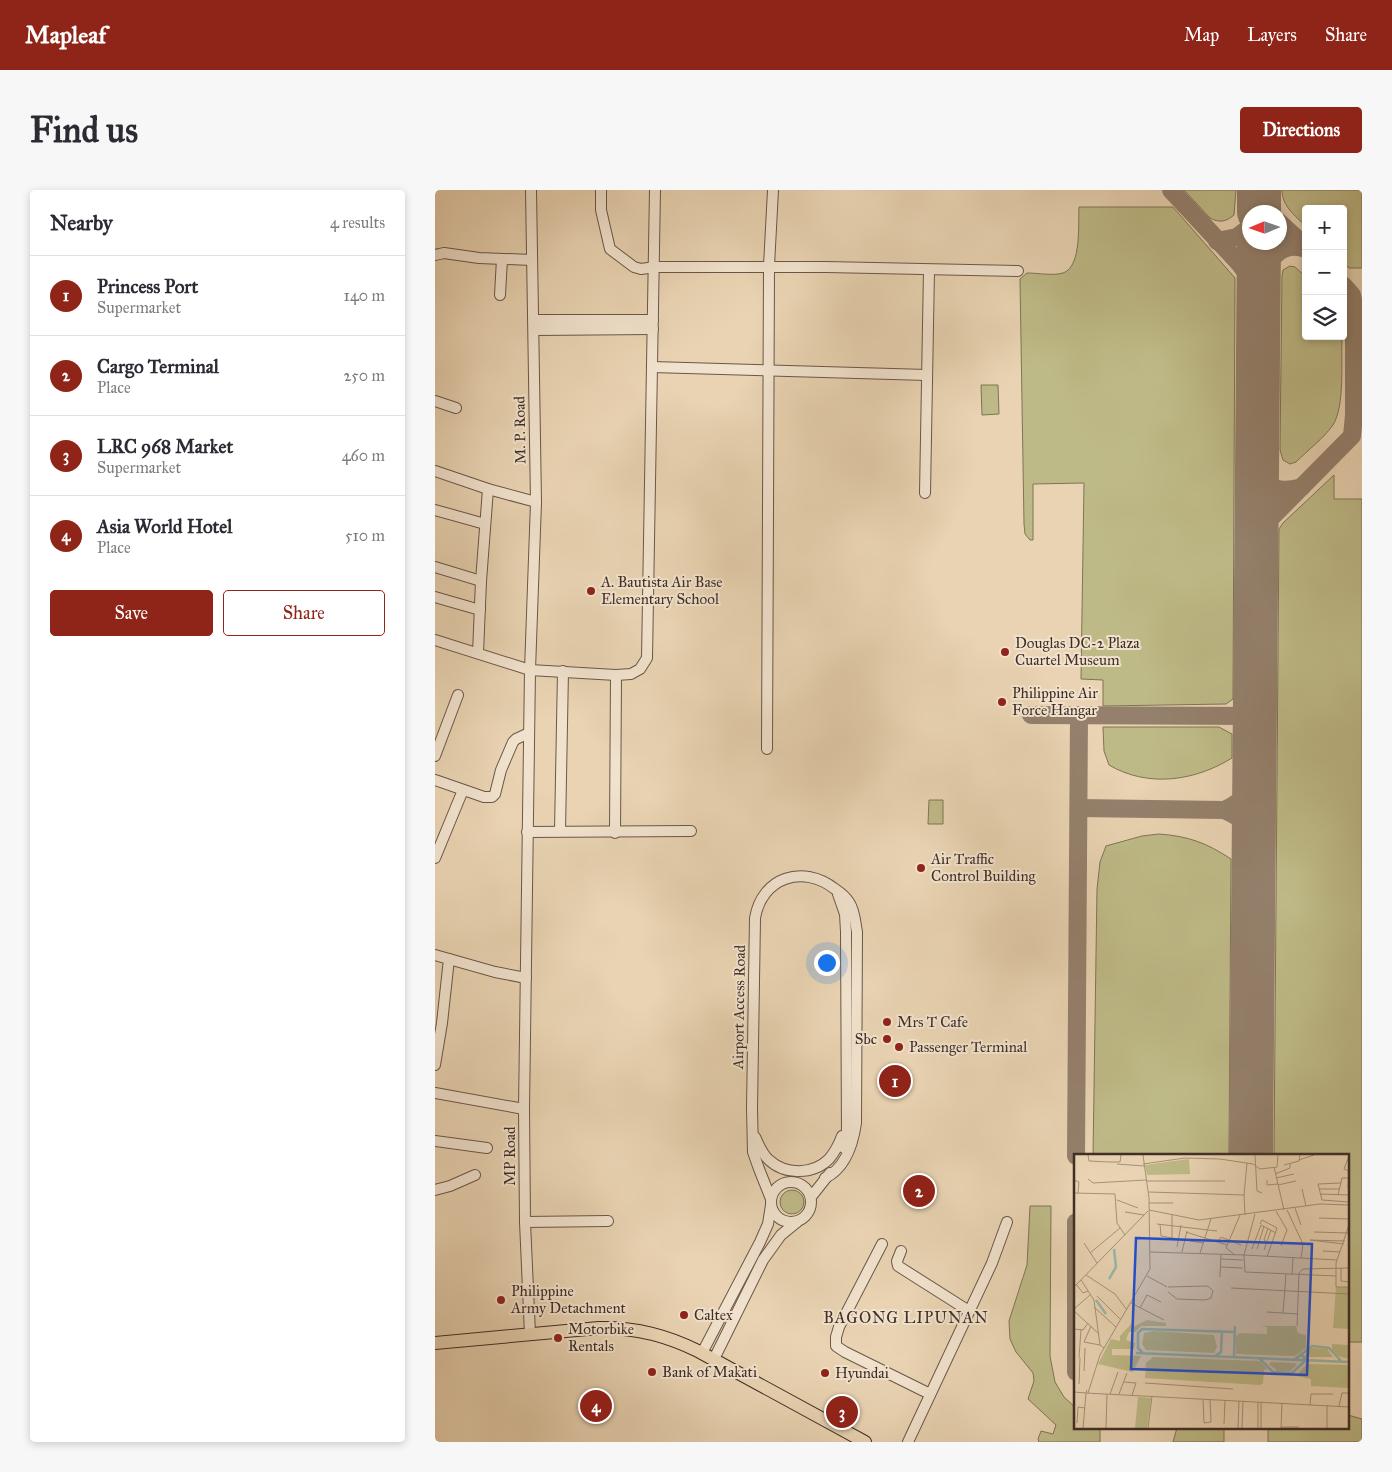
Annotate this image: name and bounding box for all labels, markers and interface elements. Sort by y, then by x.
text: Mapleaf [25,20,106,50]
text: Map [1184,24,1219,46]
text: Layers [1247,24,1297,46]
text: Share [1325,24,1367,46]
button: Directions [1240,107,1362,153]
text: Find us [30,109,138,152]
north arrow [1242,205,1287,250]
map controls [1302,205,1347,340]
button: + [1302,205,1347,250]
text: Nearby [50,210,113,236]
text: 4 results [330,213,385,232]
button: − [1302,250,1347,295]
text: Princess Port [97,275,198,298]
text: 1 [63,286,69,305]
text: 140 m [344,286,385,305]
button: layers [1302,295,1347,340]
text: Supermarket [97,298,181,317]
text: Cargo Terminal [97,355,219,378]
text: 2 [62,366,70,385]
text: 250 m [344,366,385,385]
text: Place [97,378,131,397]
street label: M. P. Road [510,395,530,464]
text: LRC 968 Market [97,435,233,458]
text: 3 [63,446,69,465]
text: 460 m [342,446,385,465]
text: Supermarket [97,458,181,477]
text: Asia World Hotel [97,515,232,538]
text: 4 [62,526,70,545]
text: 510 m [345,526,385,545]
text: Place [97,538,131,557]
place label: A. Bautista Air Base Elementary School [600,573,723,608]
marker: A. Bautista Air Base Elementary School [585,585,597,597]
button: Save [50,590,213,636]
button: Share [223,590,385,636]
place label: Douglas DC-2 Plaza Cuartel Museum [1015,634,1140,669]
marker: Douglas DC-2 Plaza Cuartel Museum [999,646,1011,658]
place label: Philippine Air Force Hangar [1012,684,1098,719]
marker: Philippine Air Force Hangar [996,696,1008,708]
place label: Air Traffic Control Building [930,850,1037,885]
marker: Air Traffic Control Building [915,862,927,874]
street label: Airport Access Road [729,944,749,1070]
your location [814,950,840,976]
place label: Mrs T Cafe [897,1013,968,1031]
marker: Mrs T Cafe [881,1016,893,1028]
place label: Sbc [855,1030,877,1048]
marker: Sbc [881,1033,893,1045]
place label: Passenger Terminal [909,1038,1028,1056]
marker: Passenger Terminal [893,1041,905,1053]
pin: 1 [879,1062,911,1100]
street label: MP Road [501,1126,519,1186]
inset map [1074,1154,1349,1430]
pin: 2 [903,1172,935,1210]
place label: Philippine Army Detachment [510,1282,627,1317]
marker: Philippine Army Detachment [495,1294,507,1306]
place label: Caltex [694,1306,733,1324]
district label: BAGONG LIPUNAN [823,1308,989,1327]
marker: Caltex [678,1309,690,1321]
place label: Motorbike Rentals [568,1320,634,1355]
marker: Motorbike Rentals [552,1332,564,1344]
place label: Bank of Makati [662,1363,757,1381]
place label: Hyundai [835,1364,889,1382]
marker: Bank of Makati [646,1366,658,1378]
marker: Hyundai [819,1367,831,1379]
pin: 4 [580,1387,612,1425]
pin: 3 [826,1393,858,1431]

